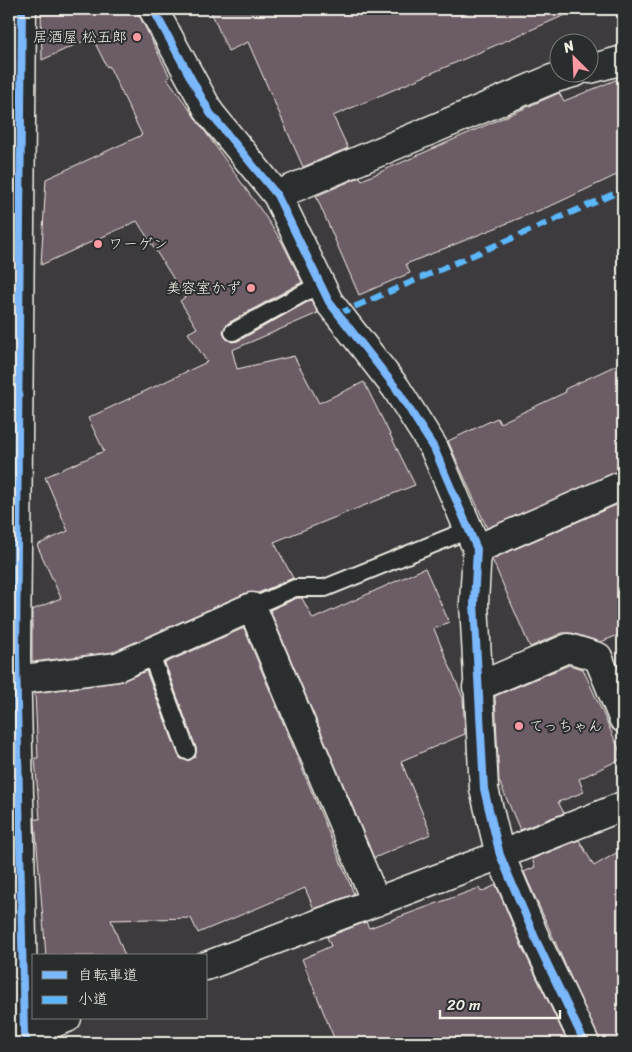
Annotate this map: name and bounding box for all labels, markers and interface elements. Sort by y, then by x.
place label: 居酒屋 松五郎 [33,24,127,50]
marker: 居酒屋 松五郎 [131,31,143,43]
north arrow [550,32,600,82]
text: N [558,33,579,60]
place label: ワーゲン [108,231,168,257]
marker: ワーゲン [92,238,104,250]
place label: 美容室かず [166,275,241,301]
marker: 美容室かず [245,282,257,294]
place label: てっちゃん [529,713,603,739]
marker: てっちゃん [513,720,525,732]
legend [32,954,208,1020]
text: 自転車道 [78,962,138,988]
text: 小道 [78,986,108,1012]
scale bar [440,987,560,1019]
text: 20 m [447,992,481,1018]

